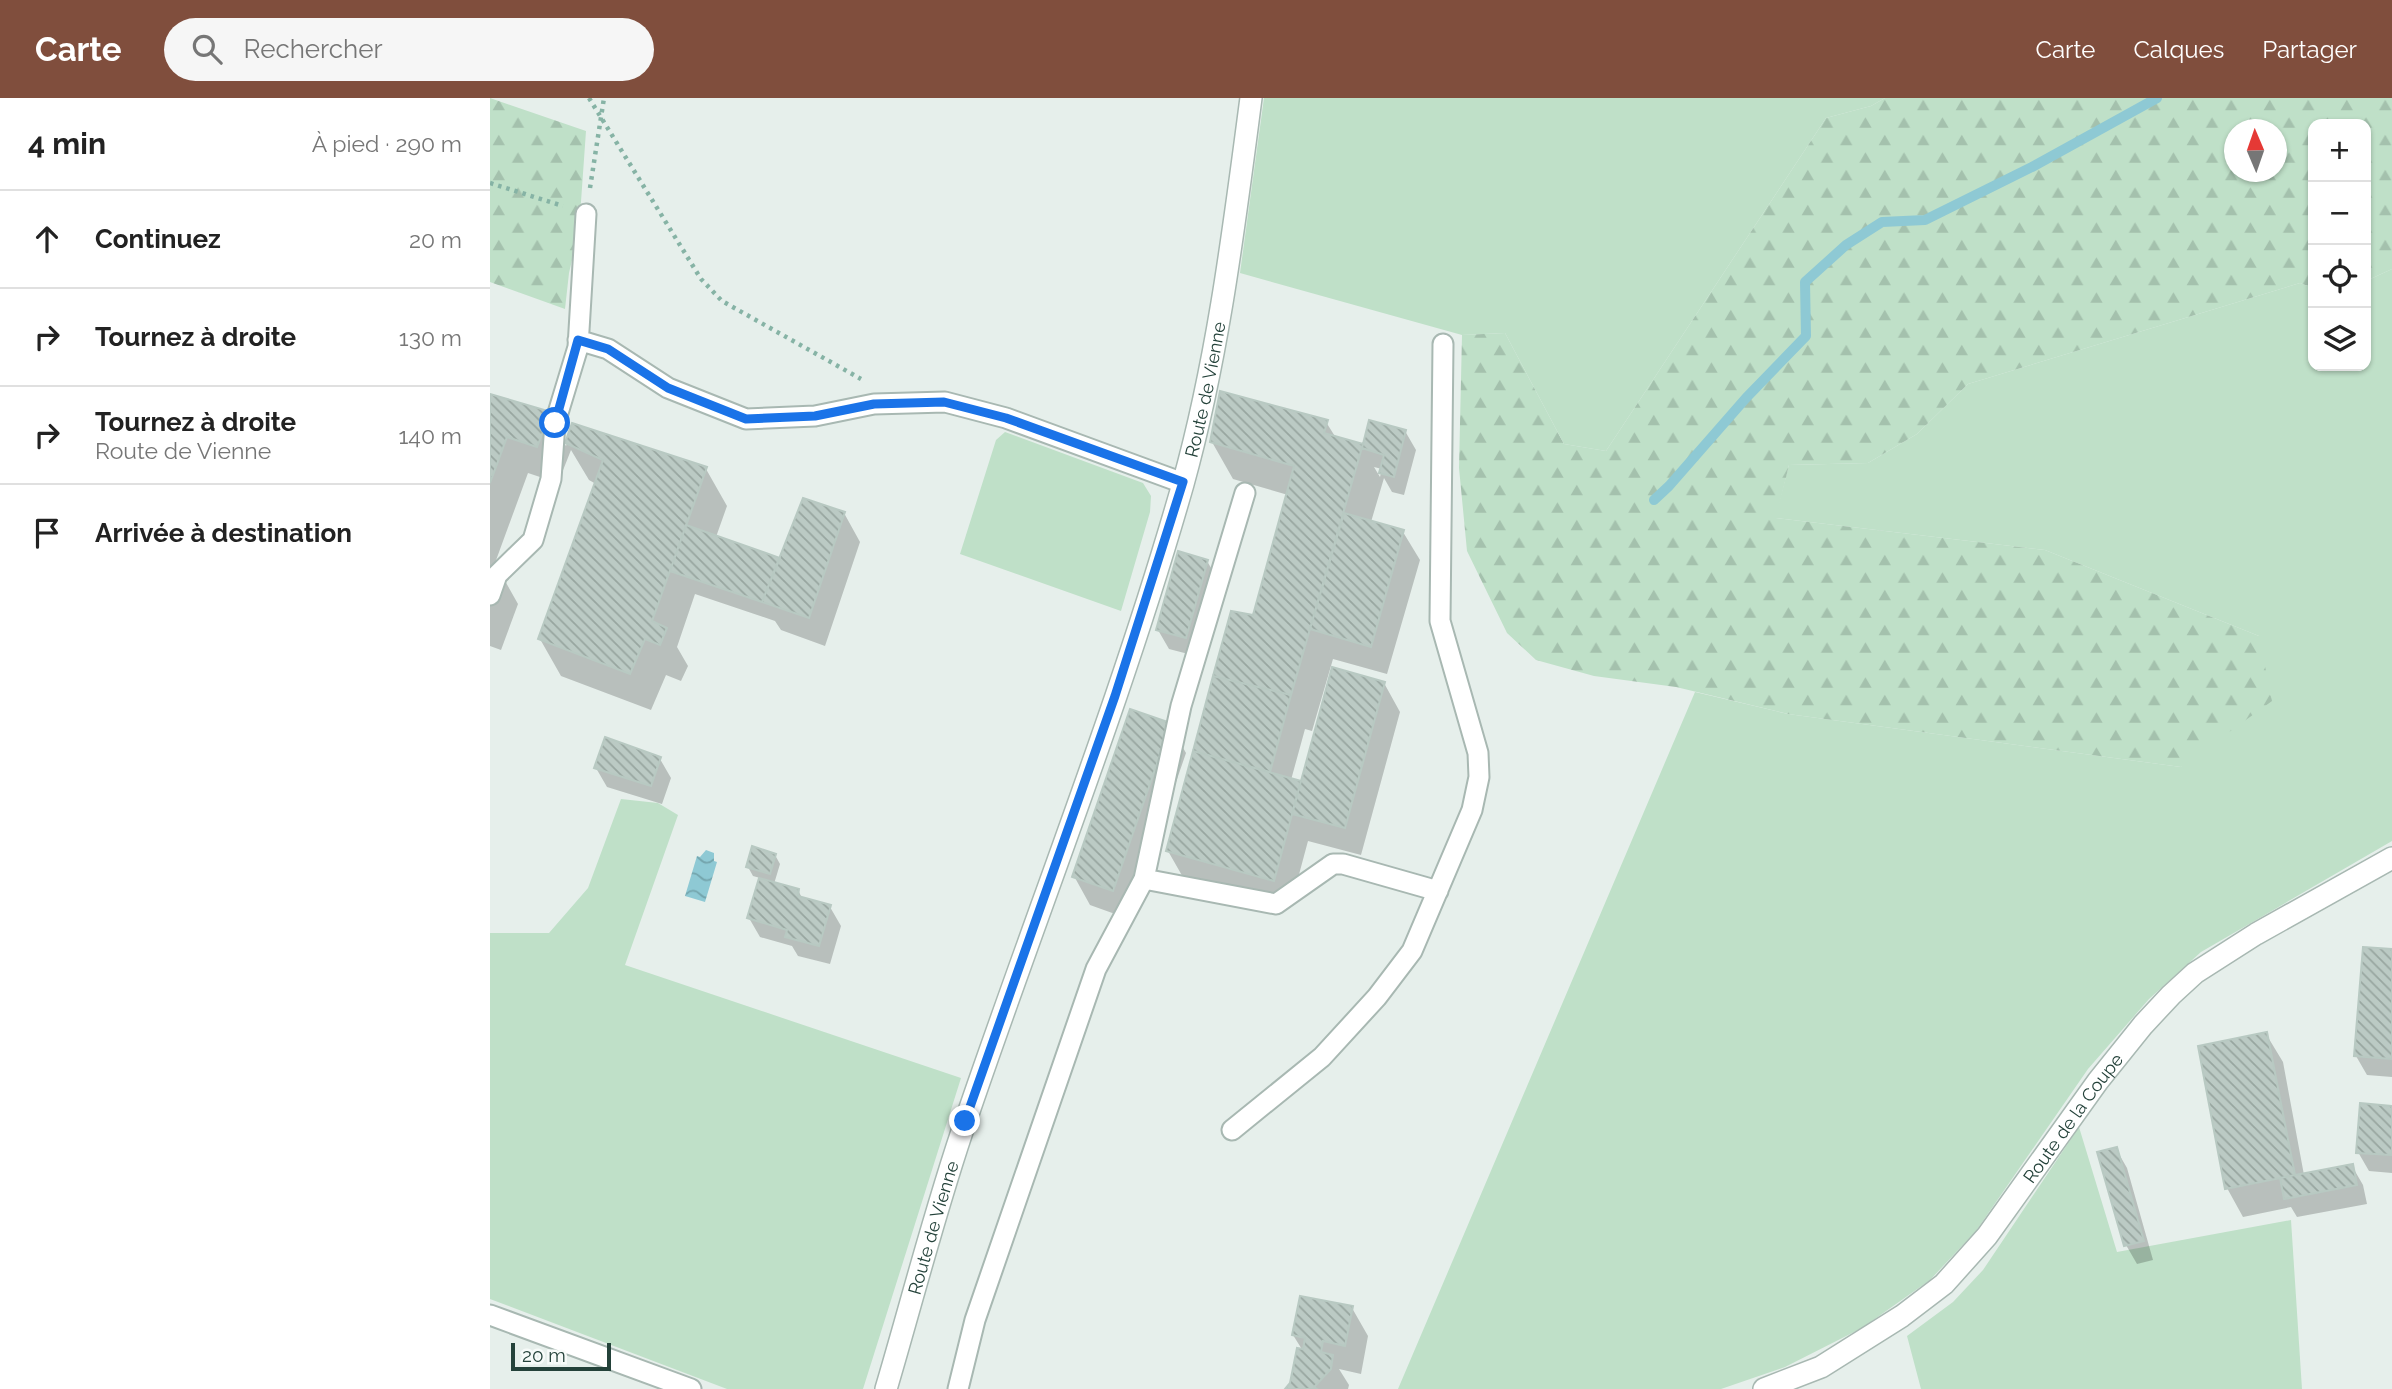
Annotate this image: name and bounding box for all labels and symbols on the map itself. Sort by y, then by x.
north arrow [2224,119,2287,182]
street label: Route de Vienne [1180,319,1229,459]
route start [539,407,570,438]
street label: Route de la Coupe [2018,1048,2127,1187]
route end [949,1105,980,1136]
street label: Route de Vienne [903,1158,962,1297]
scale bar [511,1340,611,1372]

